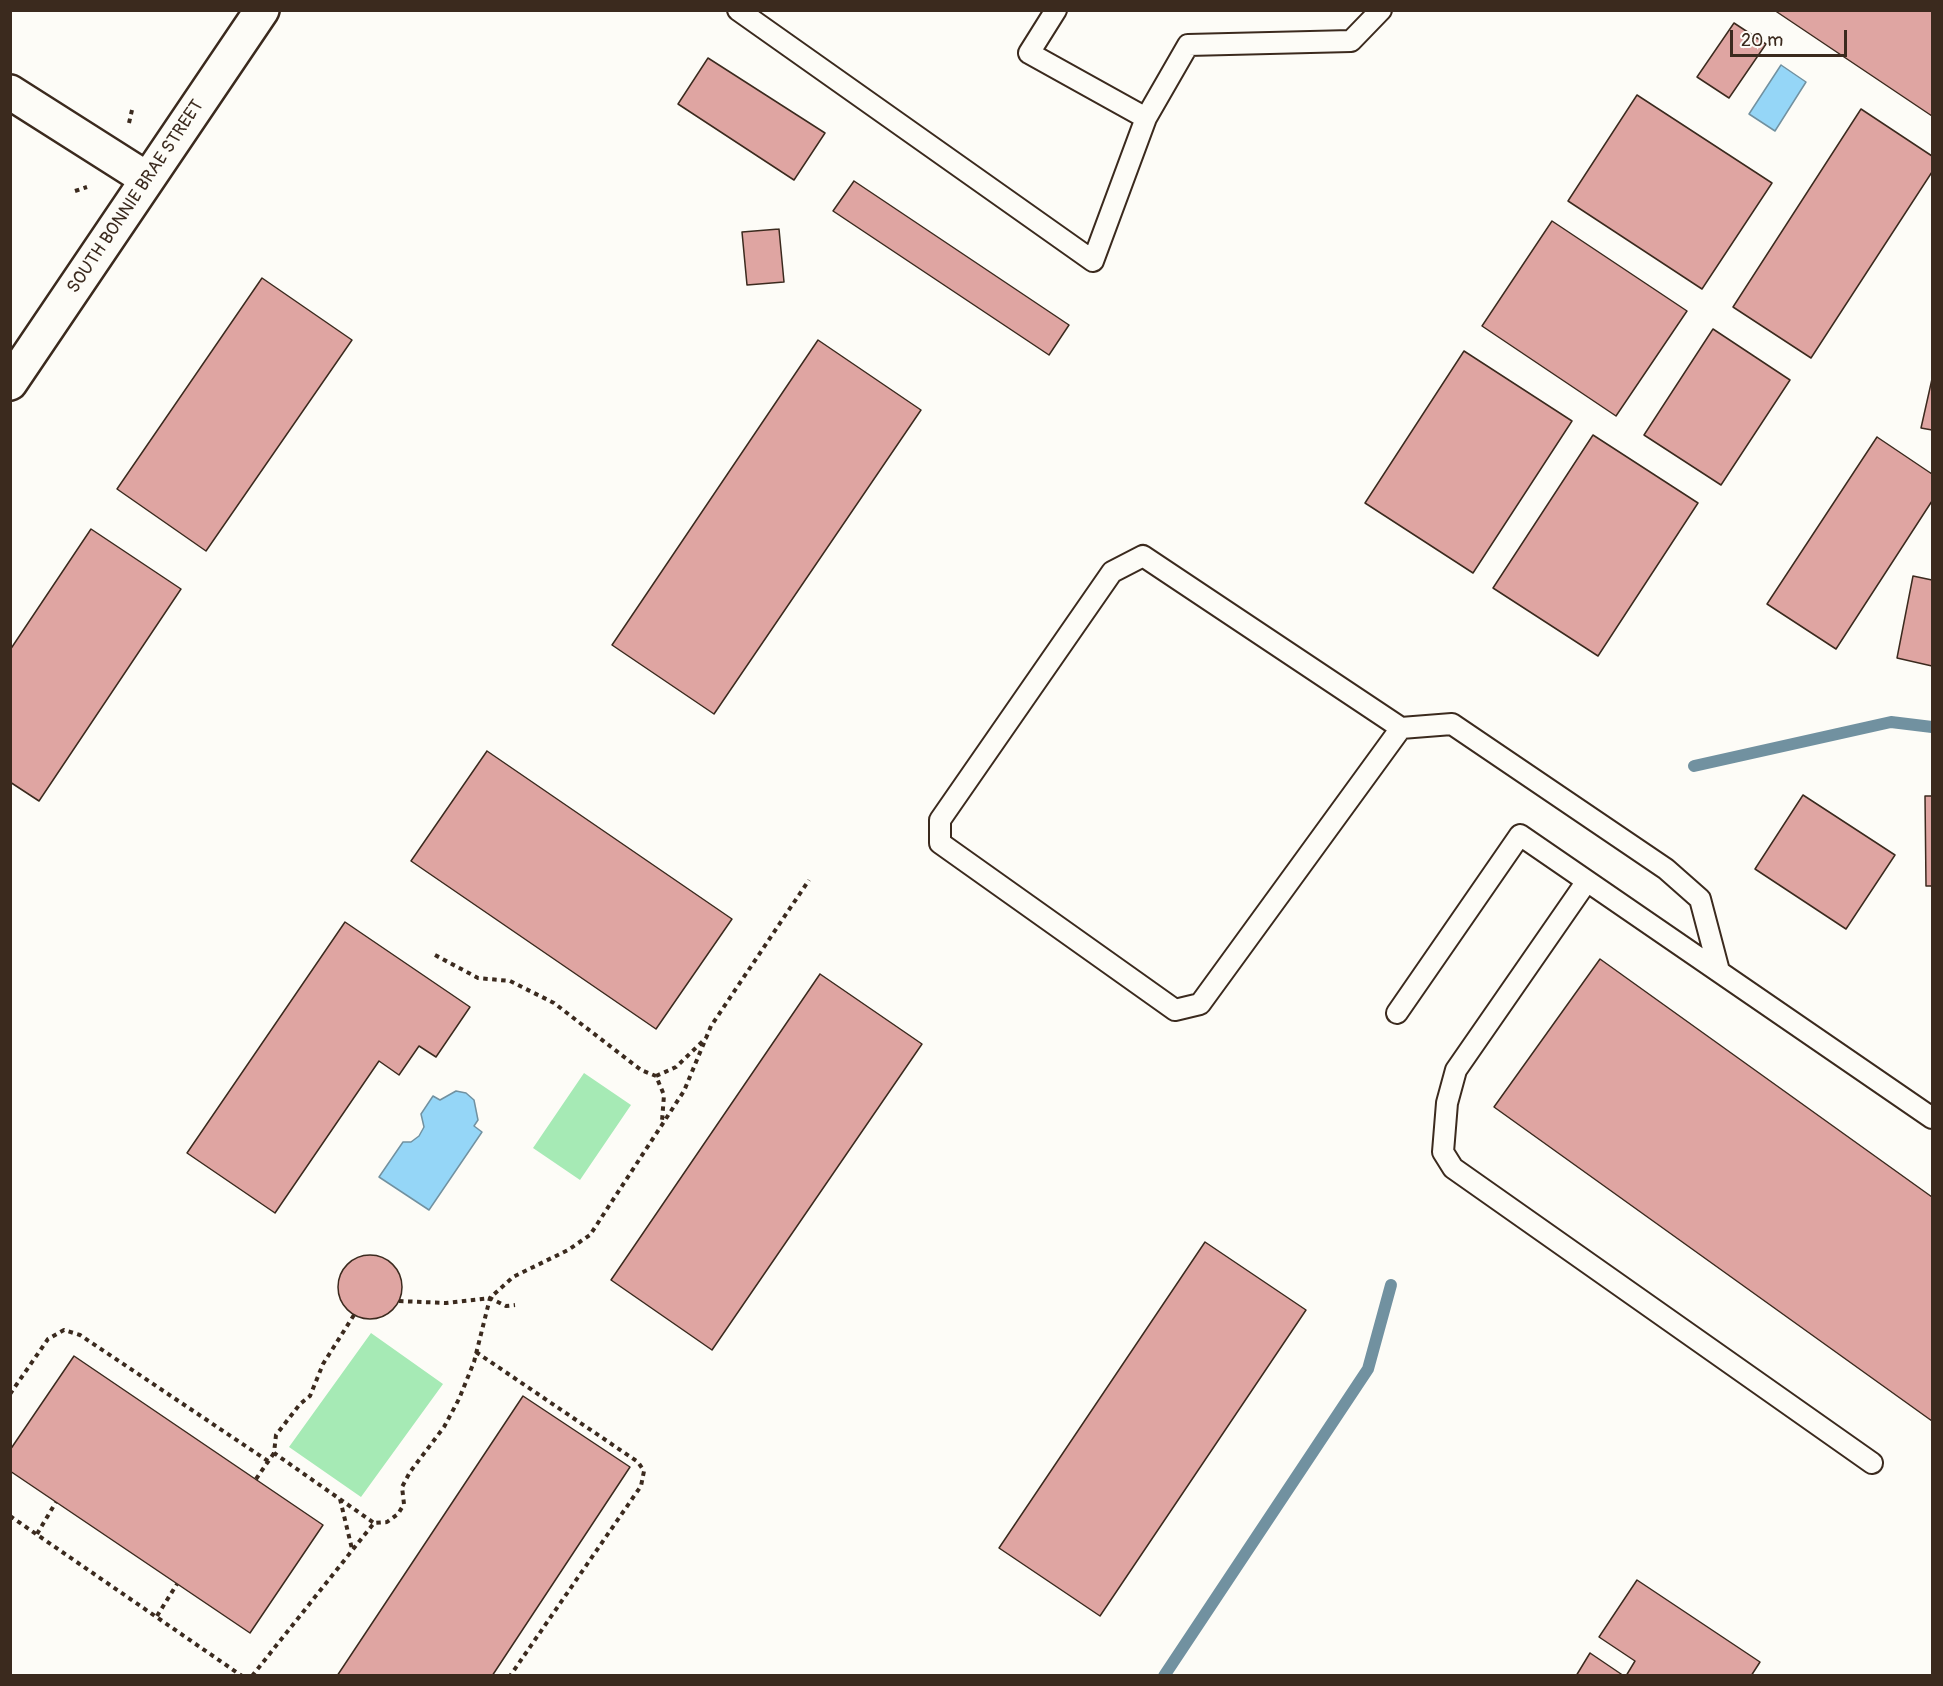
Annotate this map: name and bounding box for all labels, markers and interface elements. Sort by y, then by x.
scale bar [1733,18,1850,56]
text: 20 m [1741,29,1783,52]
street label: SOUTH BONNIE BRAE STREET [63,96,209,298]

